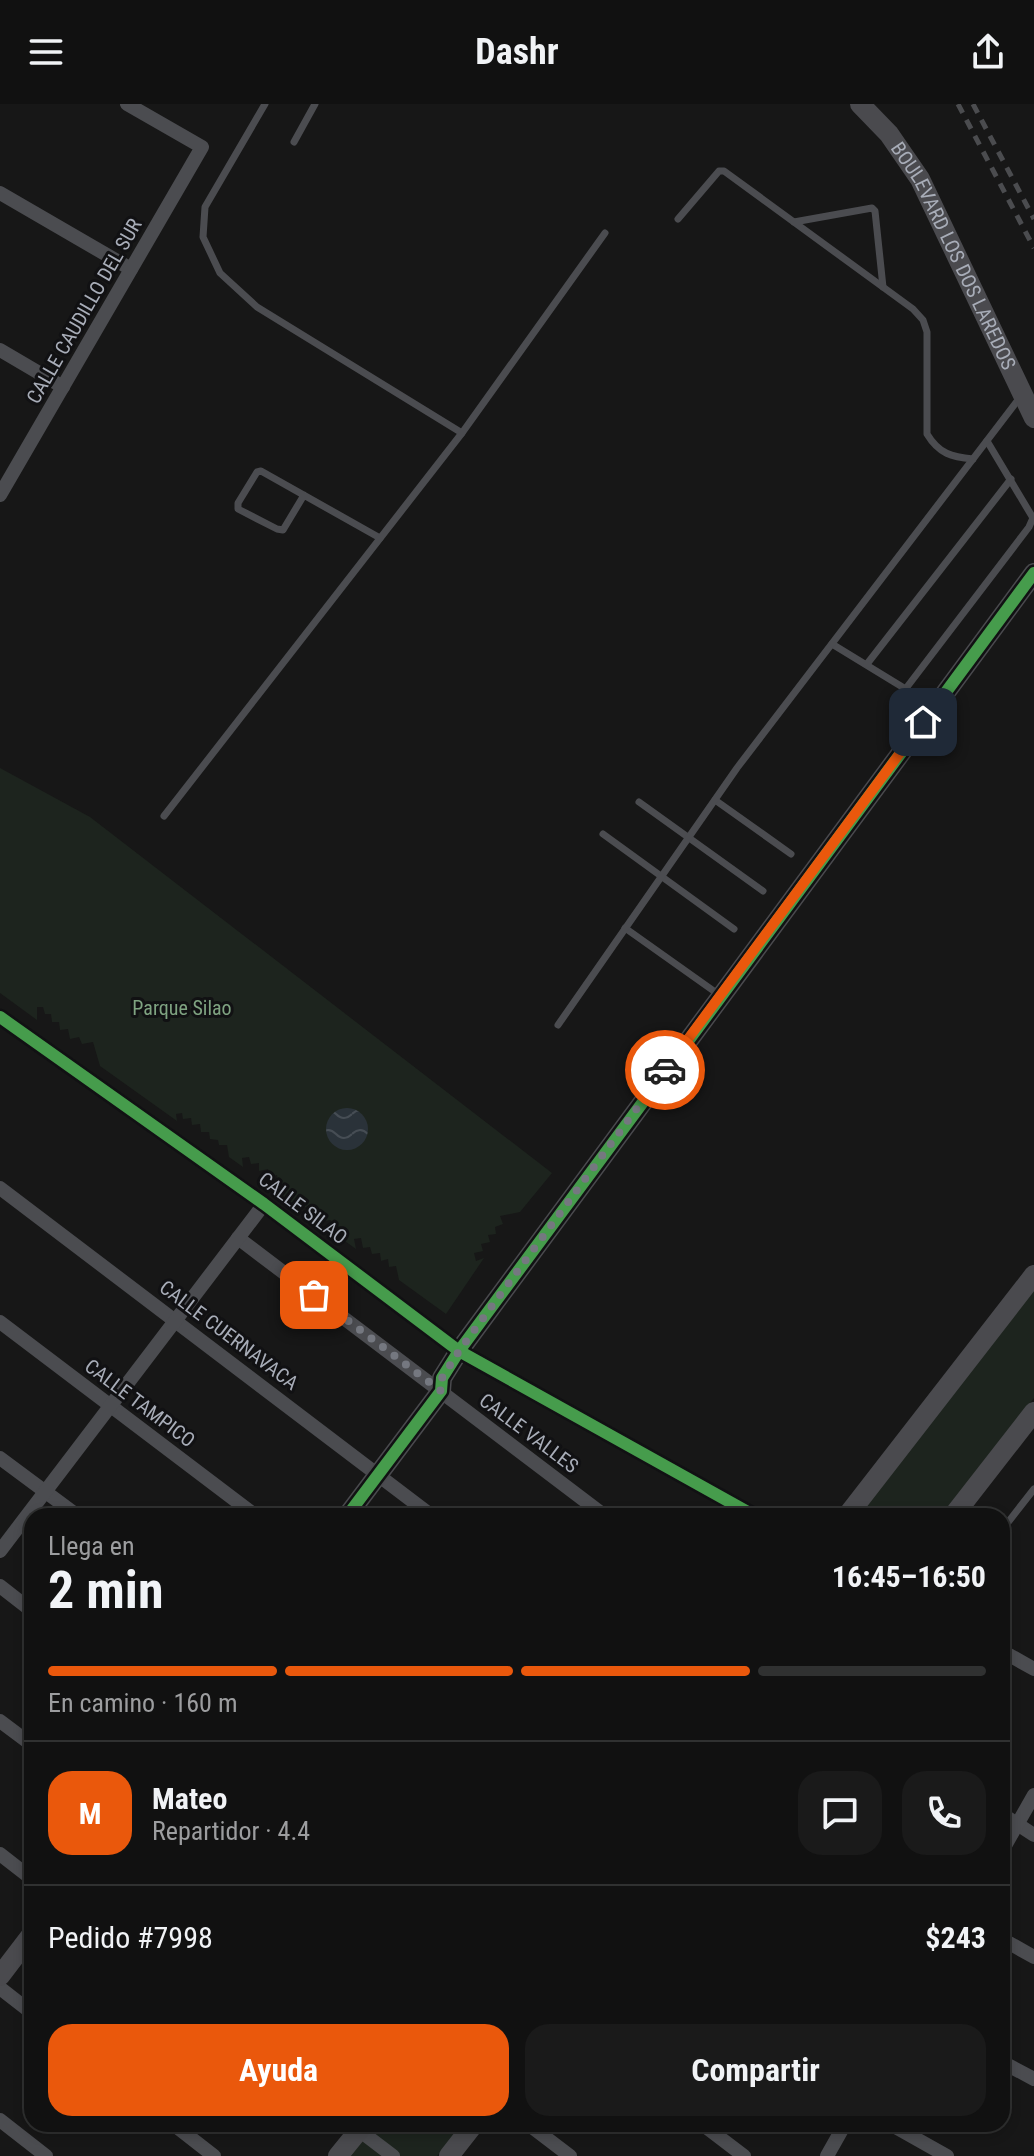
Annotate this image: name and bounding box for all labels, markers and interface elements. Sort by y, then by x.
icon: menu [24,30,68,74]
icon: share [966,30,1010,74]
text: Dashr [475,31,559,73]
street label: BOULEVARD LOS DOS LAREDOS [886,137,1021,374]
street label: CALLE CAUDILLO DEL SUR [21,214,147,408]
pin [889,688,957,756]
icon: home [901,700,945,744]
park label: Parque Silao [132,996,232,1020]
courier [625,1030,705,1110]
icon: car [643,1048,687,1092]
street label: CALLE SILAO [254,1167,352,1249]
pin [280,1261,348,1329]
icon: bag [292,1273,336,1317]
street label: CALLE CUERNAVACA [155,1275,304,1395]
street label: CALLE TAMPICO [80,1354,200,1452]
street label: CALLE VALLES [475,1388,583,1478]
text: Llega en [48,1531,135,1561]
text: 16:45–16:50 [832,1559,986,1594]
text: 2 min [48,1560,164,1621]
text: En camino · 160 m [48,1688,237,1718]
button: chat [798,1771,882,1855]
button: phone [902,1771,986,1855]
text: Mateo [152,1781,227,1816]
text: M [79,1796,101,1831]
text: Repartidor · 4.4 [152,1816,310,1846]
text: Pedido #7998 [48,1920,213,1955]
text: $243 [925,1920,986,1955]
button: Ayuda [48,2024,509,2116]
button: Compartir [525,2024,986,2116]

